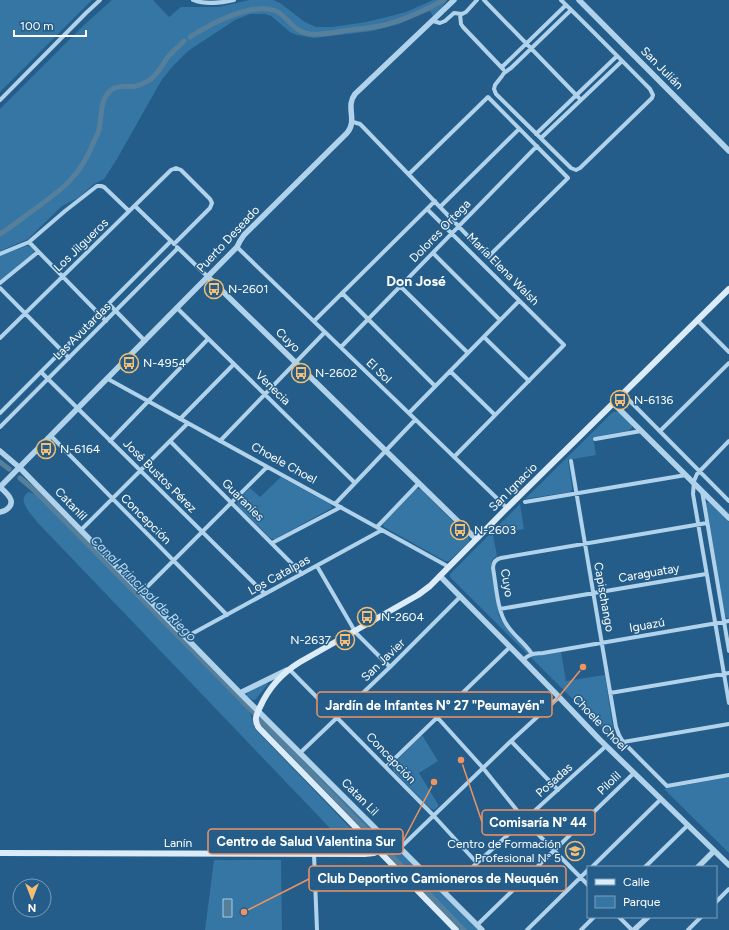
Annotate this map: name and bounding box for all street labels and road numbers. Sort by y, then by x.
street label: San Julián [638,44,686,92]
street label: Dolores Ortega [407,197,473,265]
street label: Puerto Deseado [194,203,262,275]
street label: Los Jilgueros [51,215,111,274]
street label: María Elena Walsh [464,230,542,308]
street label: Las Avutardas [50,299,114,363]
street label: Cuyo [273,325,303,355]
street label: El Sol [363,356,395,386]
street label: Venecia [253,368,293,408]
street label: José Bustos Pérez [120,436,200,516]
street label: Choele Choel [249,439,319,487]
street label: San Ignacio [486,460,540,514]
street label: Guaraníes [219,476,267,524]
street label: Catanlil [52,485,90,523]
street label: Concepción [118,491,174,547]
street label: Los Catalpas [246,552,313,598]
street label: Capischango [591,561,617,633]
street label: Caraguatay [617,561,681,585]
street label: Cuyo [498,568,516,598]
street label: Iguazú [628,615,666,635]
street label: San Javier [358,636,408,684]
street label: Choele Choel [570,692,630,754]
street label: Concepción [363,730,419,787]
street label: Posadas [533,760,575,800]
street label: Pilolil [594,768,624,798]
street label: Catan Lil [339,776,381,818]
street label: Lanín [164,836,193,850]

